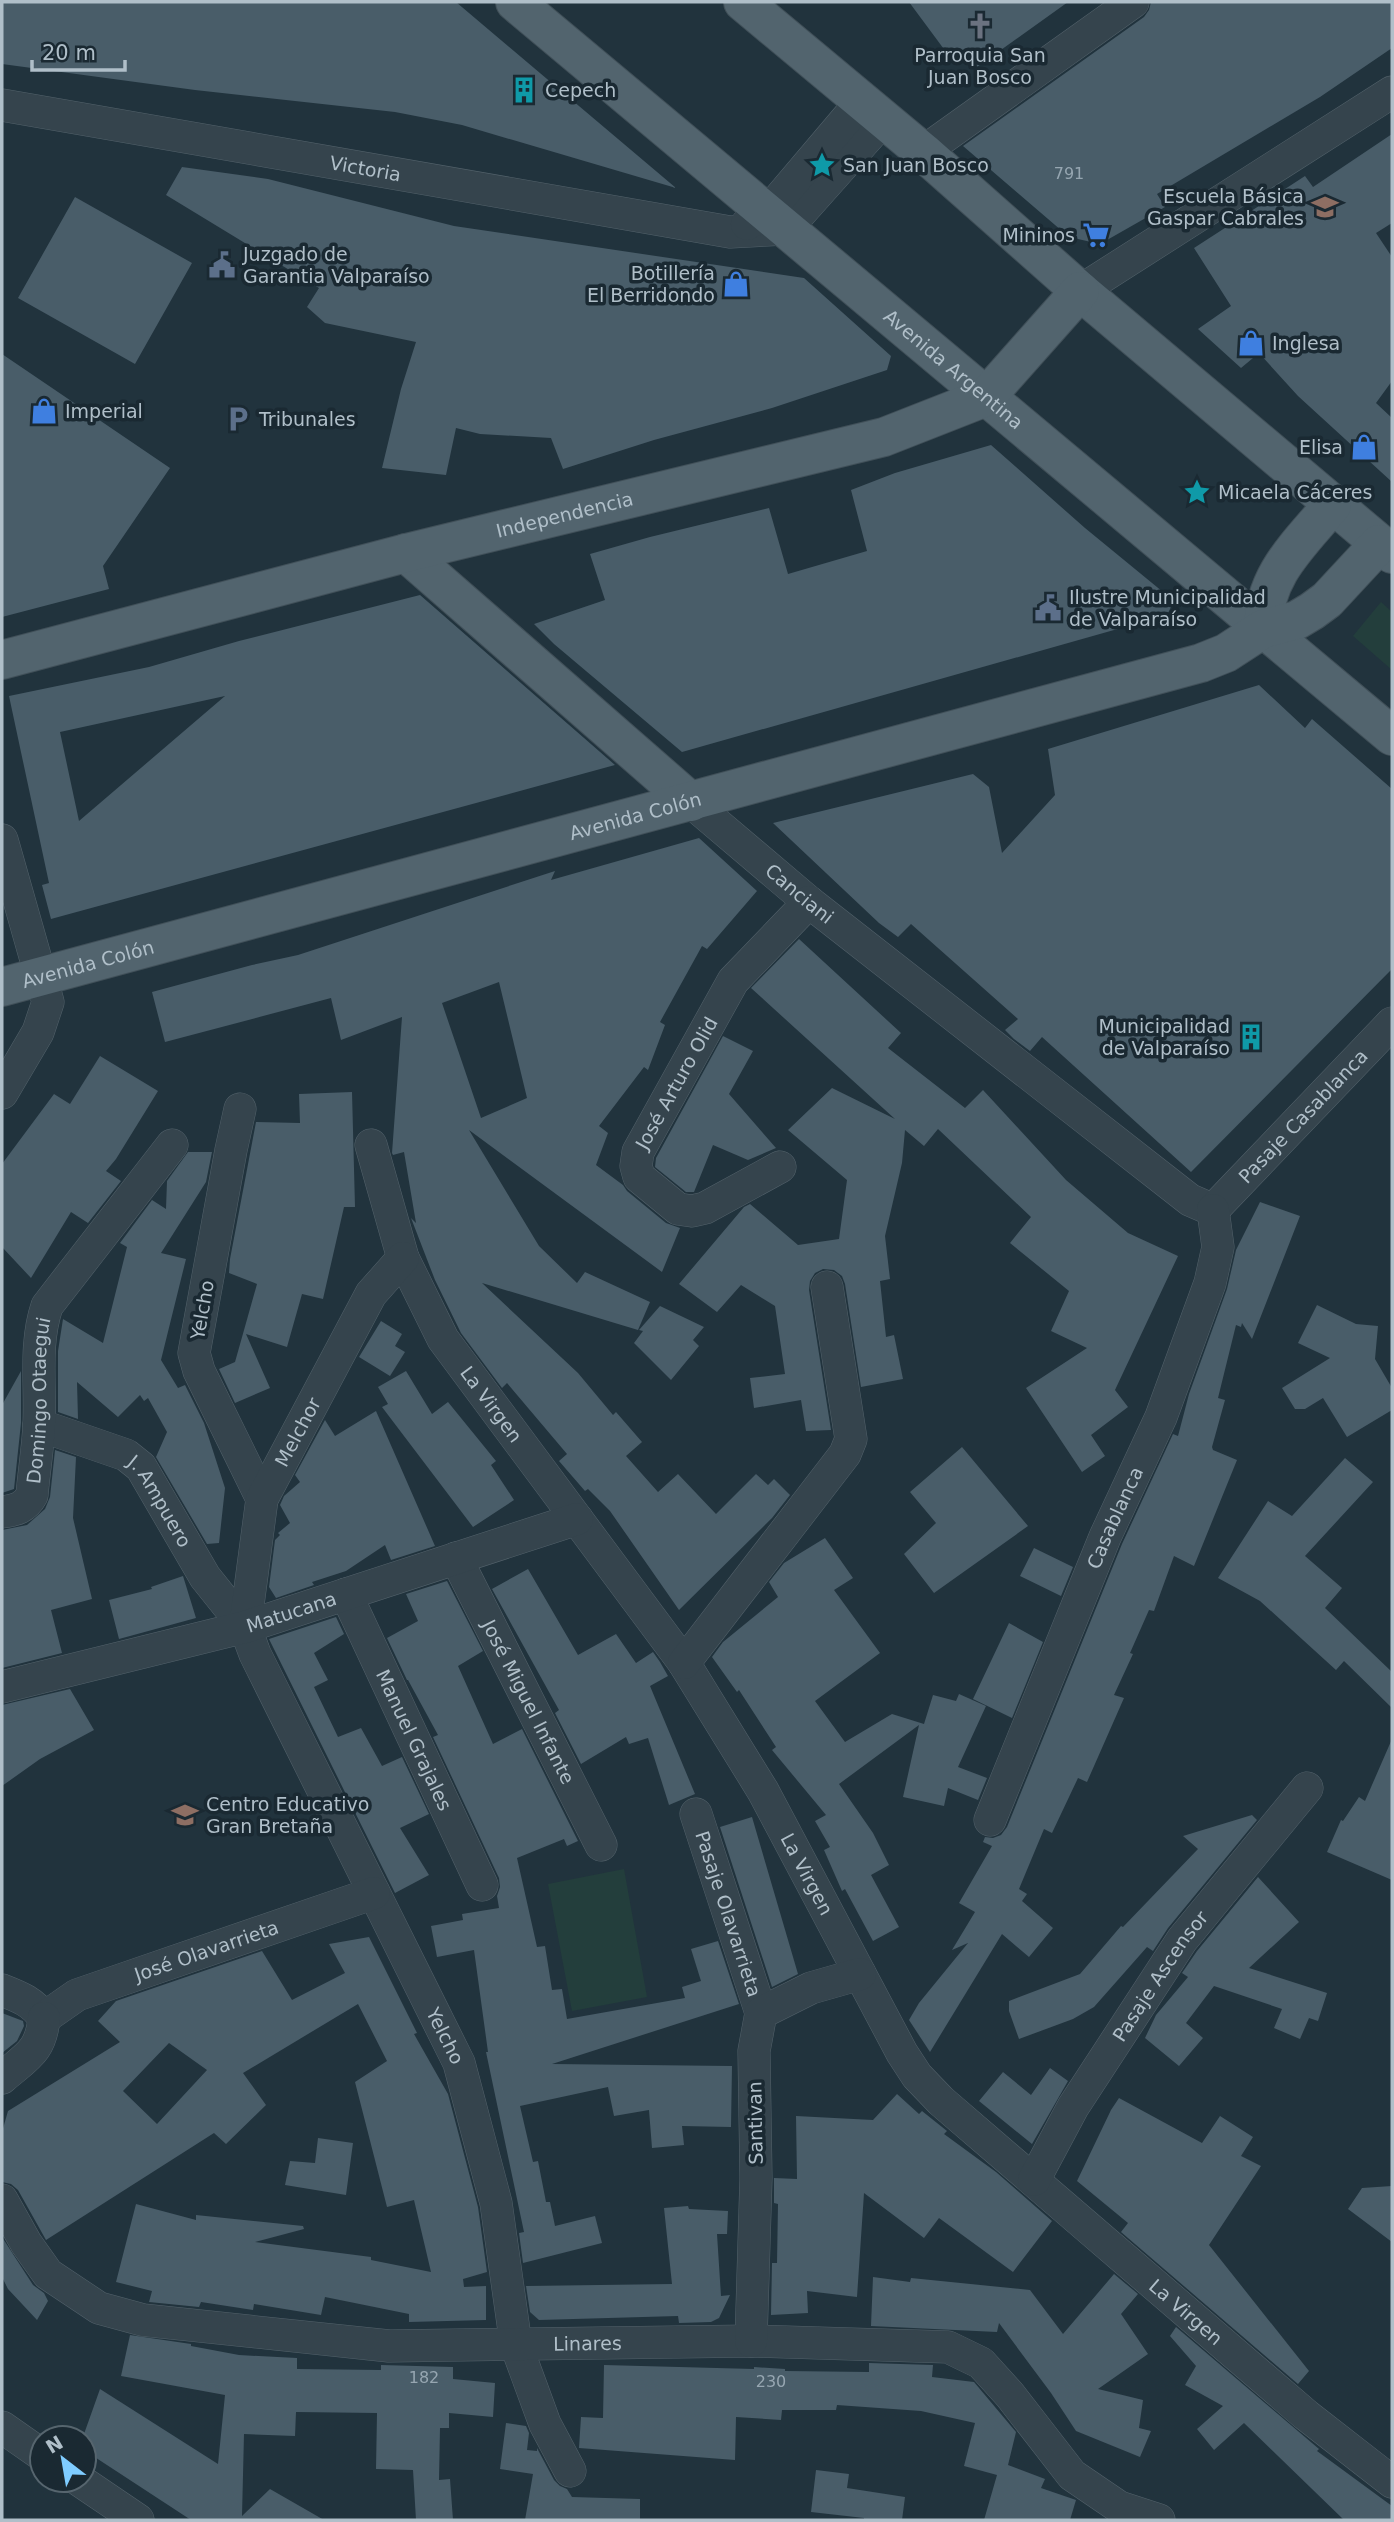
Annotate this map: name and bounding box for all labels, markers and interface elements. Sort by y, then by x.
church icon: Parroquia San Juan Bosco [965,11,995,41]
scale bar [32,28,124,72]
text: 20 m [42,41,96,65]
place label: Parroquia San Juan Bosco [914,44,1046,88]
building icon: Cepech [509,75,539,105]
place label: Cepech [545,79,616,101]
place icon: San Juan Bosco [807,150,837,180]
street label: Victoria [328,151,403,185]
place label: San Juan Bosco [843,154,989,176]
house number: 791 [1054,164,1084,183]
place label: Escuela Básica Gaspar Cabrales [1147,185,1304,229]
school or university icon: Escuela Básica Gaspar Cabrales [1310,192,1340,222]
supermarket icon: Mininos [1081,220,1111,250]
place label: Mininos [1002,224,1075,246]
place label: Juzgado de Garantia Valparaíso [242,243,430,287]
public building icon: Juzgado de Garantia Valparaíso [207,250,237,280]
place label: Botillería El Berridondo [587,262,715,306]
shop icon: Botillería El Berridondo [721,269,751,299]
street label: Avenida Argentina [880,305,1028,434]
shop icon: Inglesa [1236,328,1266,358]
place label: Inglesa [1272,332,1340,354]
shop icon: Imperial [29,396,59,426]
place label: Imperial [65,400,143,422]
parking icon: Tribunales [223,404,253,434]
place label: Tribunales [258,408,356,430]
shop icon: Elisa [1349,432,1379,462]
place label: Elisa [1299,436,1343,458]
place icon: Micaela Cáceres [1182,477,1212,507]
place label: Micaela Cáceres [1218,481,1372,503]
street label: Independencia [494,487,635,542]
place label: Ilustre Municipalidad de Valparaíso [1069,586,1266,630]
public building icon: Ilustre Municipalidad de Valparaíso [1033,593,1063,623]
street label: Avenida Colón [567,788,704,844]
street label: Canciani [761,859,838,928]
street label: Avenida Colón [20,935,156,992]
street label: José Arturo Olid [630,1013,722,1154]
place label: Municipalidad de Valparaíso [1098,1015,1230,1059]
building icon: Municipalidad de Valparaíso [1236,1022,1266,1052]
street label: Pasaje Casablanca [1234,1045,1372,1187]
street label: Yelcho [186,1278,218,1343]
street label: Domingo Otaegui [22,1315,54,1485]
street label: La Virgen [456,1362,527,1447]
street label: Melchor [270,1393,325,1470]
street label: J. Ampuero [123,1449,196,1551]
street label: Casablanca [1082,1463,1147,1572]
street label: Matucana [244,1587,339,1637]
street label: José Miguel Infante [478,1615,579,1787]
street label: Manuel Grajales [372,1666,457,1814]
place label: Centro Educativo Gran Bretaña [206,1793,369,1837]
school or university icon: Centro Educativo Gran Bretaña [170,1800,200,1830]
street label: Pasaje Olavarrieta [691,1828,766,1999]
street label: La Virgen [776,1829,838,1919]
street label: Pasaje Ascensor [1108,1906,1213,2046]
street label: José Olavarrieta [130,1916,281,1986]
street label: Yelcho [422,2003,469,2068]
street label: Santivan [743,2081,767,2165]
street label: La Virgen [1145,2274,1227,2349]
street label: Linares [553,2332,622,2355]
house number: 182 [409,2368,439,2387]
house number: 230 [756,2372,786,2391]
north arrow [28,2424,98,2494]
text: N [42,2431,67,2458]

